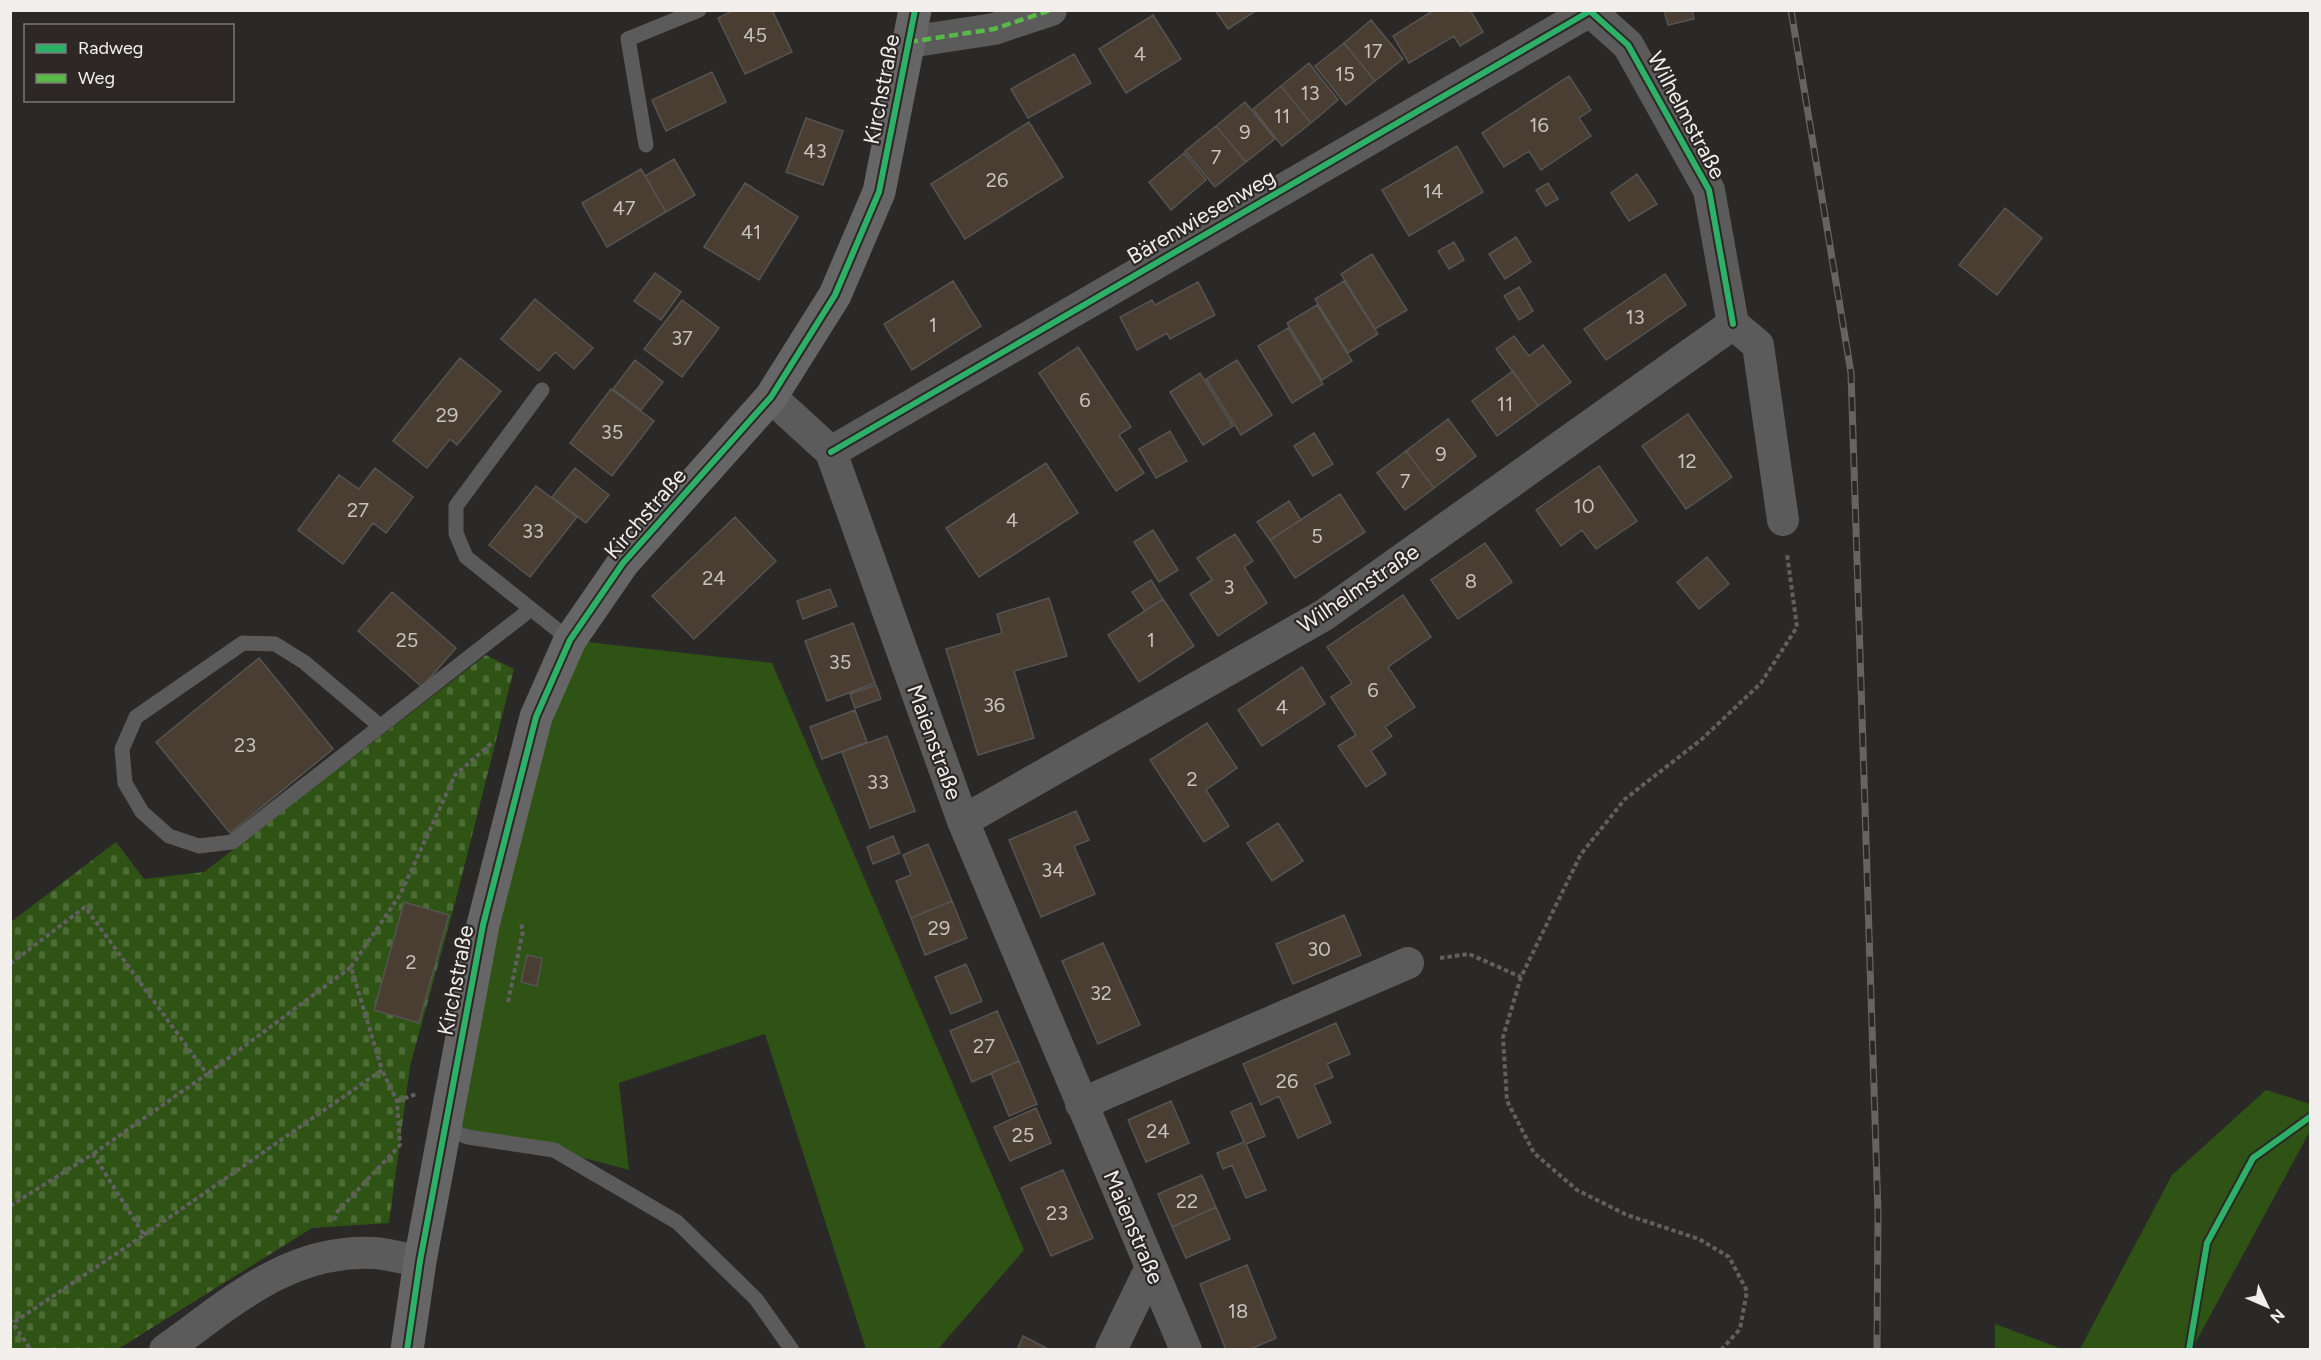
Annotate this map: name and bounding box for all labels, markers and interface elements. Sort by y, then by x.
house number: 45 [743,23,767,47]
legend [24,24,234,102]
street label: Kirchstraße [858,32,905,147]
text: Radweg [78,37,143,59]
house number: 17 [1364,39,1383,63]
house number: 4 [1134,42,1146,66]
street label: Wilhelmstraße [1642,47,1731,184]
house number: 15 [1335,62,1355,86]
text: Weg [78,67,115,89]
house number: 13 [1300,81,1320,105]
house number: 11 [1274,104,1290,128]
house number: 16 [1529,113,1549,137]
house number: 9 [1239,120,1251,144]
house number: 43 [803,139,827,163]
house number: 7 [1211,145,1222,169]
street label: Bärenwiesenweg [1122,163,1280,270]
house number: 26 [986,168,1008,192]
house number: 14 [1423,179,1443,203]
house number: 47 [612,196,636,220]
house number: 41 [741,220,761,244]
house number: 13 [1625,305,1645,329]
house number: 1 [929,313,937,337]
house number: 37 [671,326,693,350]
house number: 6 [1079,388,1091,412]
house number: 11 [1497,392,1513,416]
house number: 29 [436,403,458,427]
house number: 35 [601,420,623,444]
house number: 9 [1435,442,1447,466]
house number: 12 [1677,449,1697,473]
street label: Kirchstraße [599,462,692,564]
house number: 7 [1400,469,1411,493]
house number: 10 [1573,494,1595,518]
house number: 27 [347,498,369,522]
house number: 4 [1006,508,1018,532]
house number: 33 [522,519,544,543]
house number: 5 [1311,524,1323,548]
street label: Wilhelmstraße [1292,538,1424,639]
house number: 24 [702,566,726,590]
house number: 8 [1465,569,1477,593]
house number: 3 [1224,575,1234,599]
house number: 25 [396,628,418,652]
house number: 1 [1147,628,1155,652]
house number: 35 [829,650,851,674]
house number: 6 [1367,678,1379,702]
street label: Maienstraße [901,681,968,804]
house number: 36 [983,693,1005,717]
house number: 4 [1276,695,1288,719]
house number: 23 [234,733,256,757]
house number: 2 [1186,767,1198,791]
house number: 33 [867,770,889,794]
house number: 34 [1041,858,1065,882]
house number: 29 [928,916,950,940]
street label: Kirchstraße [432,923,479,1038]
house number: 30 [1307,937,1331,961]
house number: 2 [405,950,417,974]
house number: 32 [1090,981,1112,1005]
house number: 27 [973,1034,995,1058]
house number: 26 [1276,1069,1298,1093]
house number: 24 [1146,1119,1170,1143]
house number: 25 [1012,1123,1034,1147]
street label: Maienstraße [1097,1166,1170,1288]
house number: 22 [1176,1189,1198,1213]
house number: 23 [1046,1201,1068,1225]
north arrow [2237,1276,2297,1336]
house number: 18 [1228,1299,1248,1323]
text: N [2266,1305,2289,1327]

